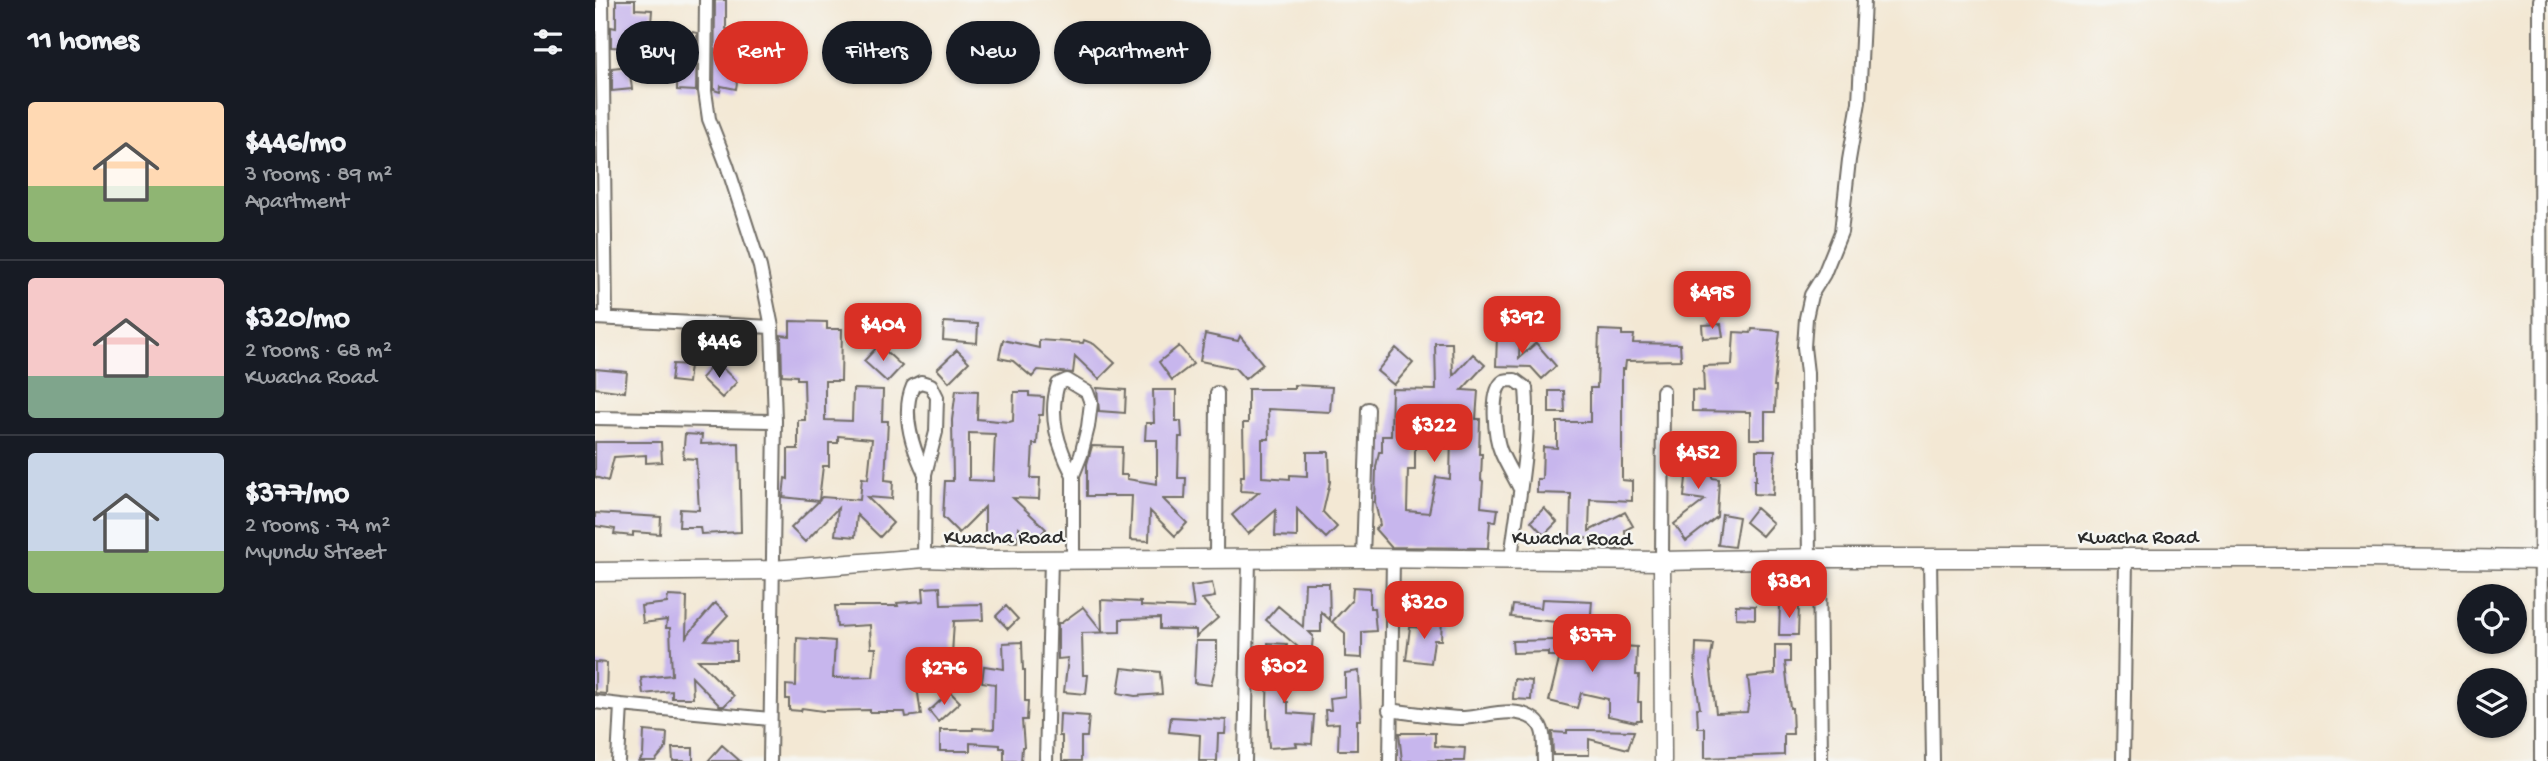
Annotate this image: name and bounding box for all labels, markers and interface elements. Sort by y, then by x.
chip: Buy [616,21,699,84]
chip: Rent [713,21,808,84]
chip: Filters [822,21,932,84]
chip: New [946,21,1040,84]
chip: Apartment [1054,21,1211,84]
icon: filters [529,23,567,61]
text: 11 homes [28,25,139,60]
text: $446/mo [245,127,346,162]
icon: home [84,130,168,214]
text: 3 rooms · 89 m² [245,162,392,189]
text: Apartment [245,189,349,216]
pin: $495 [1671,272,1753,331]
text: $495 [1690,280,1734,307]
pin: $392 [1481,296,1563,356]
text: $320/mo [245,303,350,338]
pin: $404 [842,304,924,363]
text: $392 [1499,305,1545,332]
icon: home [84,306,168,390]
text: $404 [860,312,906,339]
pin: $446 [678,320,760,380]
text: $446 [697,329,741,356]
text: 2 rooms · 68 m² [245,338,392,365]
text: Kwacha Road [245,365,377,392]
pin: $322 [1393,405,1475,464]
text: $322 [1412,413,1456,440]
pin: $452 [1657,432,1739,491]
text: $452 [1676,440,1720,467]
text: $377/mo [245,478,349,513]
icon: home [84,481,168,565]
text: 2 rooms · 74 m² [245,513,390,540]
street label: Kwacha Road [944,527,1066,552]
street label: Kwacha Road [1512,527,1634,554]
street label: Kwacha Road [2078,527,2200,552]
text: Myundu Street [245,540,385,567]
pin: $381 [1748,560,1830,620]
text: $381 [1767,569,1811,596]
pin: $320 [1383,582,1465,641]
map controls [2457,584,2527,738]
button: locate [2457,584,2527,654]
text: $320 [1401,590,1447,617]
pin: $377 [1551,614,1633,674]
text: $377 [1569,623,1615,650]
pin: $302 [1243,646,1325,705]
pin: $276 [903,648,985,707]
text: $302 [1261,654,1307,681]
text: $276 [921,656,967,683]
button: layers [2457,668,2527,738]

